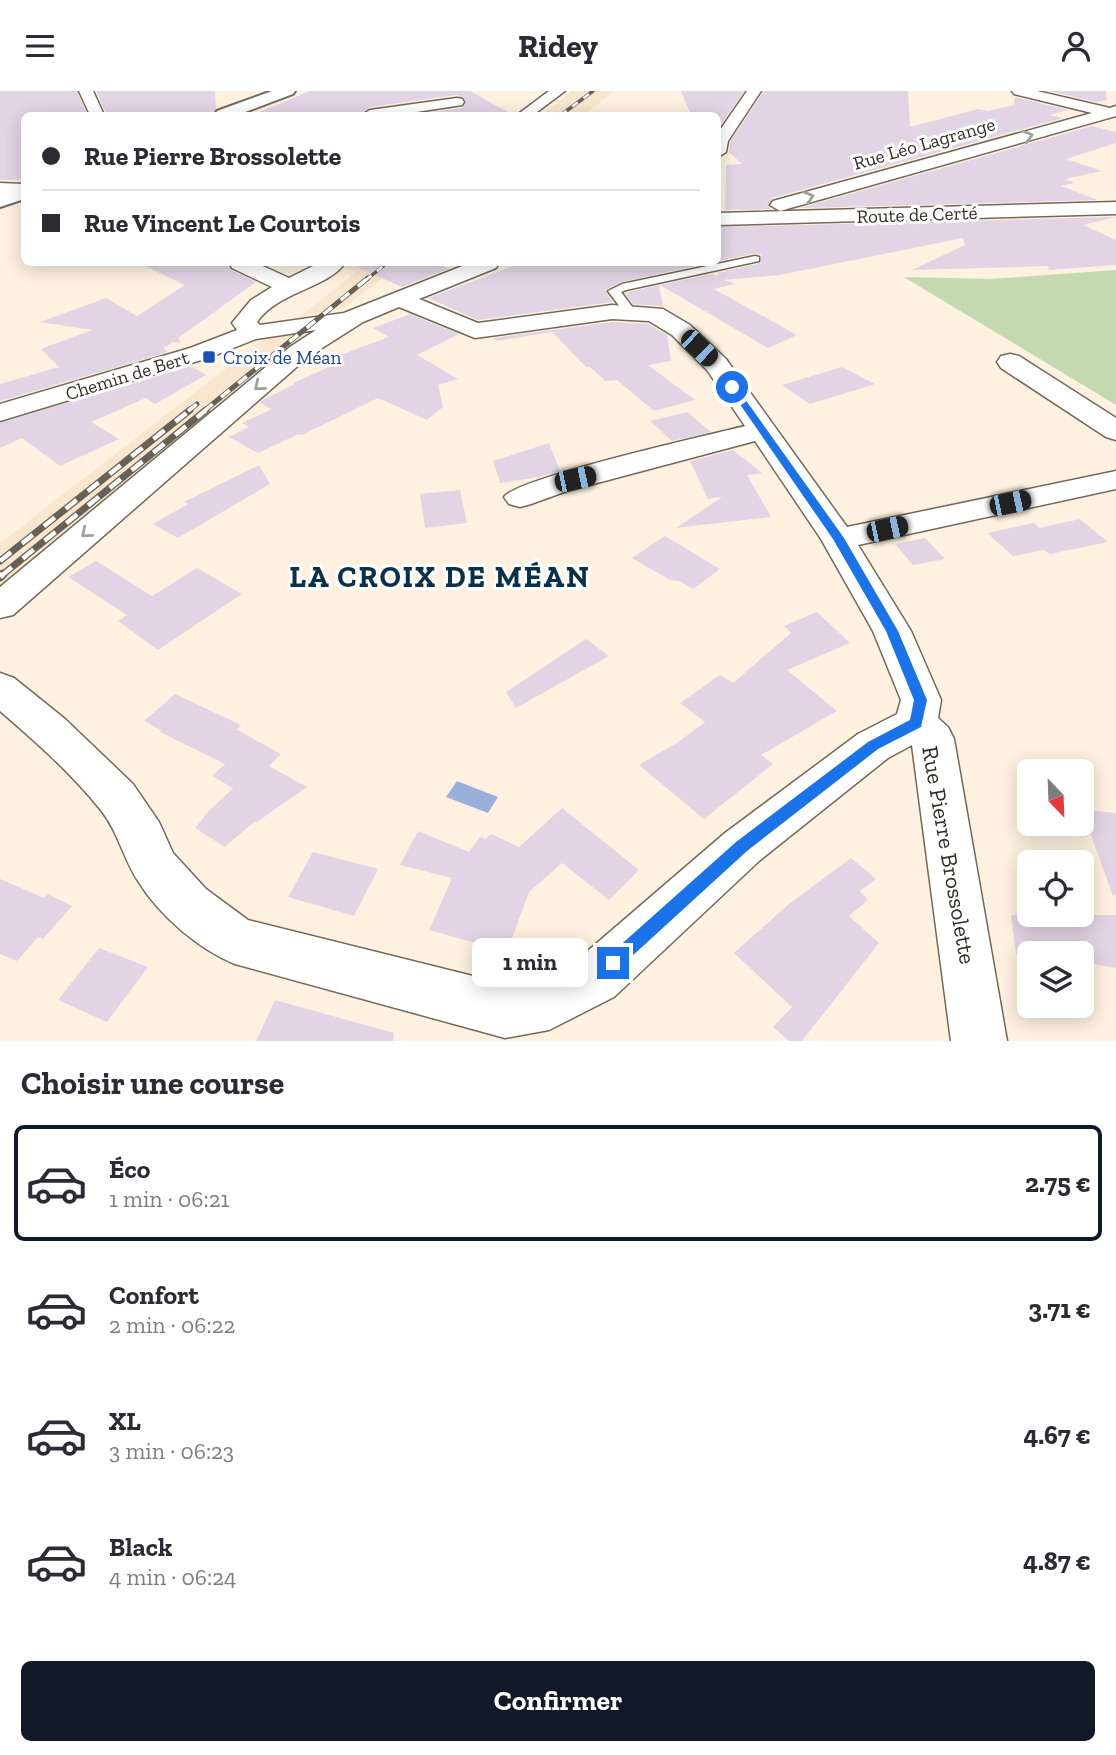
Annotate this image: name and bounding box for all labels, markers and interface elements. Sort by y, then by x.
icon: menu [21,27,59,65]
text: Ridey [518,27,598,65]
icon: person [1057,27,1095,65]
street label: Rue Léo Lagrange [851,112,998,175]
one-way arrow [1022,129,1034,144]
text: Rue Pierre Brossolette [84,140,341,172]
one-way arrow [803,191,815,205]
street label: Route de Certé [856,201,978,228]
text: Rue Vincent Le Courtois [84,207,361,239]
car [677,326,722,370]
street label: Chemin de Bert [63,346,192,405]
place label: Croix de Méan [223,346,342,369]
marker: Croix de Méan [201,349,217,365]
route start [716,371,748,403]
one-way arrow [255,378,268,390]
car [553,464,598,494]
car [988,488,1033,518]
car [865,514,910,544]
one-way arrow [81,525,94,537]
district label: LA CROIX DE MÉAN [289,559,591,595]
street label: Rue Pierre Brossolette [916,744,982,966]
north arrow [1017,759,1094,837]
map controls [1017,759,1094,1018]
button: locate [1017,850,1094,927]
callout: 1 min [473,939,588,987]
button: layers [1017,941,1094,1018]
route end [597,947,629,979]
text: 1 min [503,948,557,976]
text: Choisir une course [21,1064,284,1102]
icon: car [25,1152,88,1215]
text: Éco [109,1153,150,1185]
text: 2.75 € [1025,1167,1091,1199]
text: 1 min · 06:21 [109,1185,229,1213]
icon: car [25,1278,88,1341]
text: Confort [109,1279,199,1311]
text: 3.71 € [1028,1293,1091,1325]
text: 2 min · 06:22 [109,1311,235,1339]
icon: car [25,1404,88,1467]
text: XL [109,1405,141,1437]
text: 4.67 € [1024,1419,1091,1451]
text: 3 min · 06:23 [109,1437,234,1465]
icon: car [25,1530,88,1593]
text: Black [109,1531,172,1563]
text: 4.87 € [1023,1545,1091,1577]
text: 4 min · 06:24 [109,1563,236,1591]
button: Confirmer [21,1661,1095,1741]

